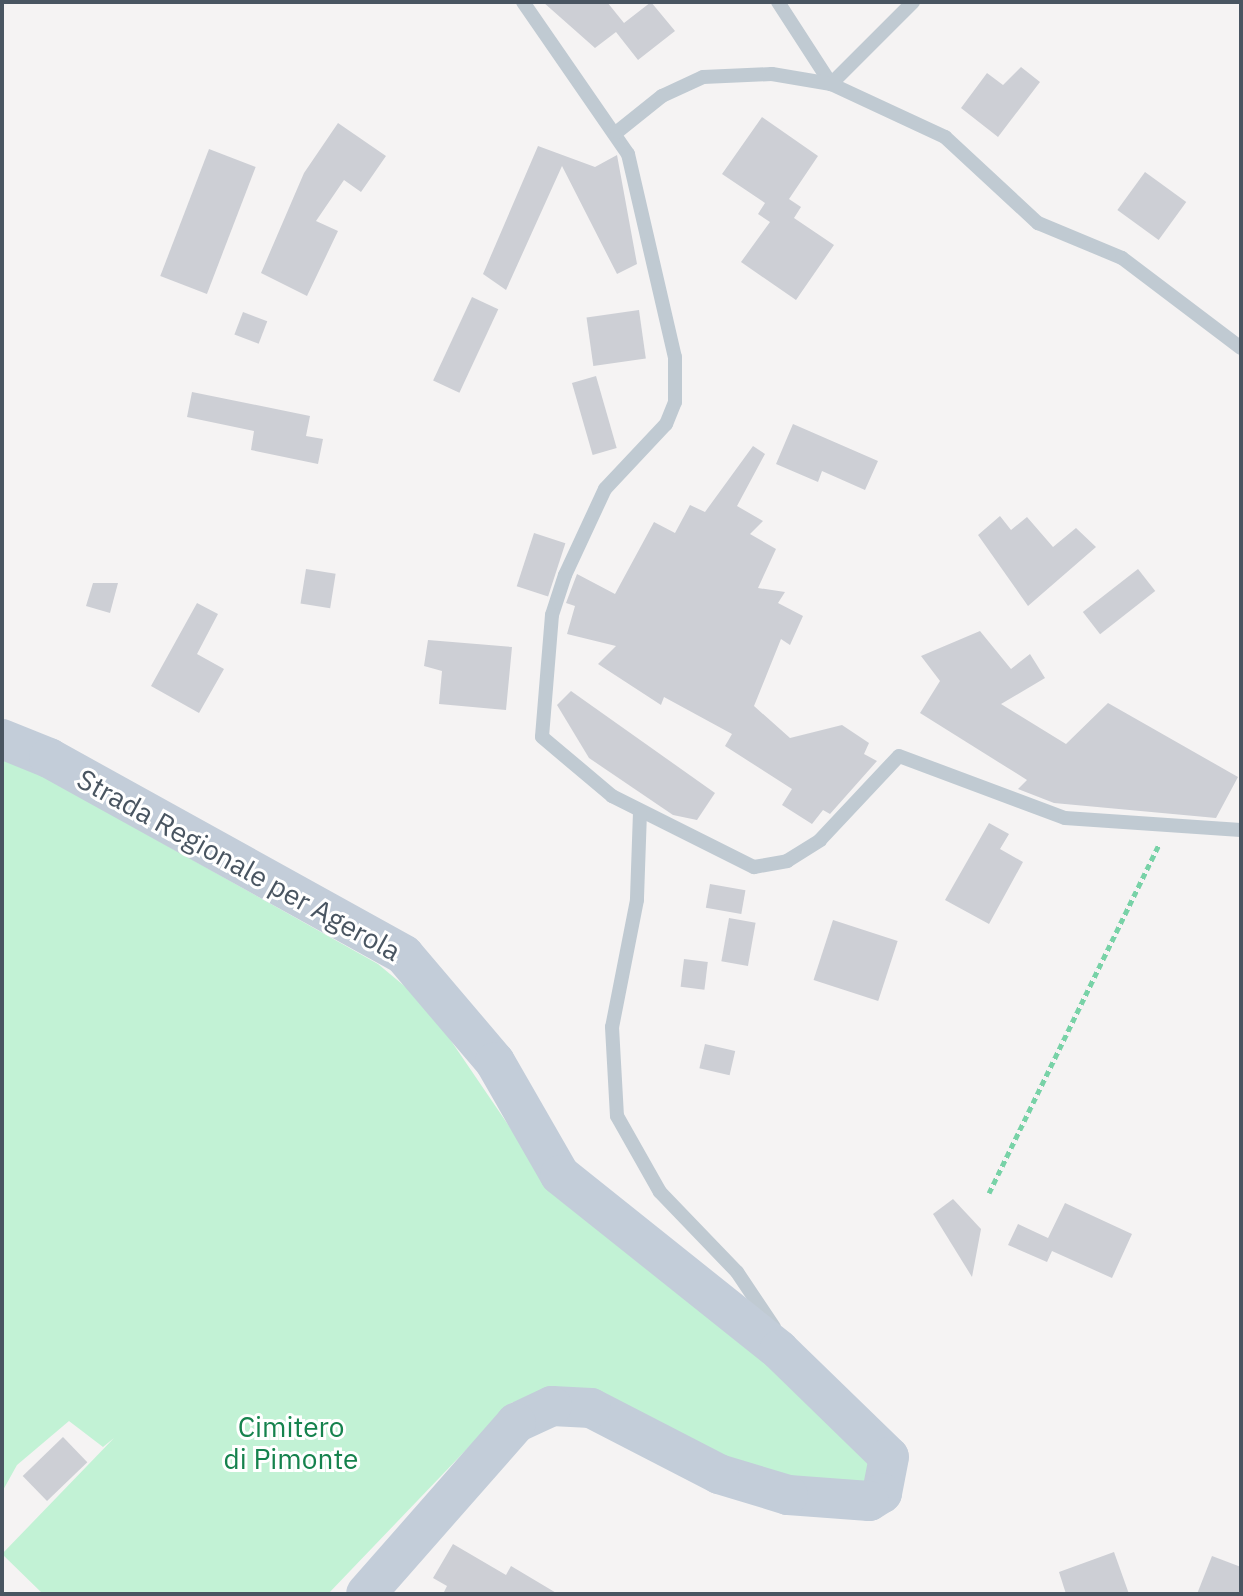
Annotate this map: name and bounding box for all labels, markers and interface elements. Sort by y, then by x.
street label: Strada Regionale per Agerola [71,762,407,968]
park label: Cimitero di Pimonte [224,1410,358,1476]

